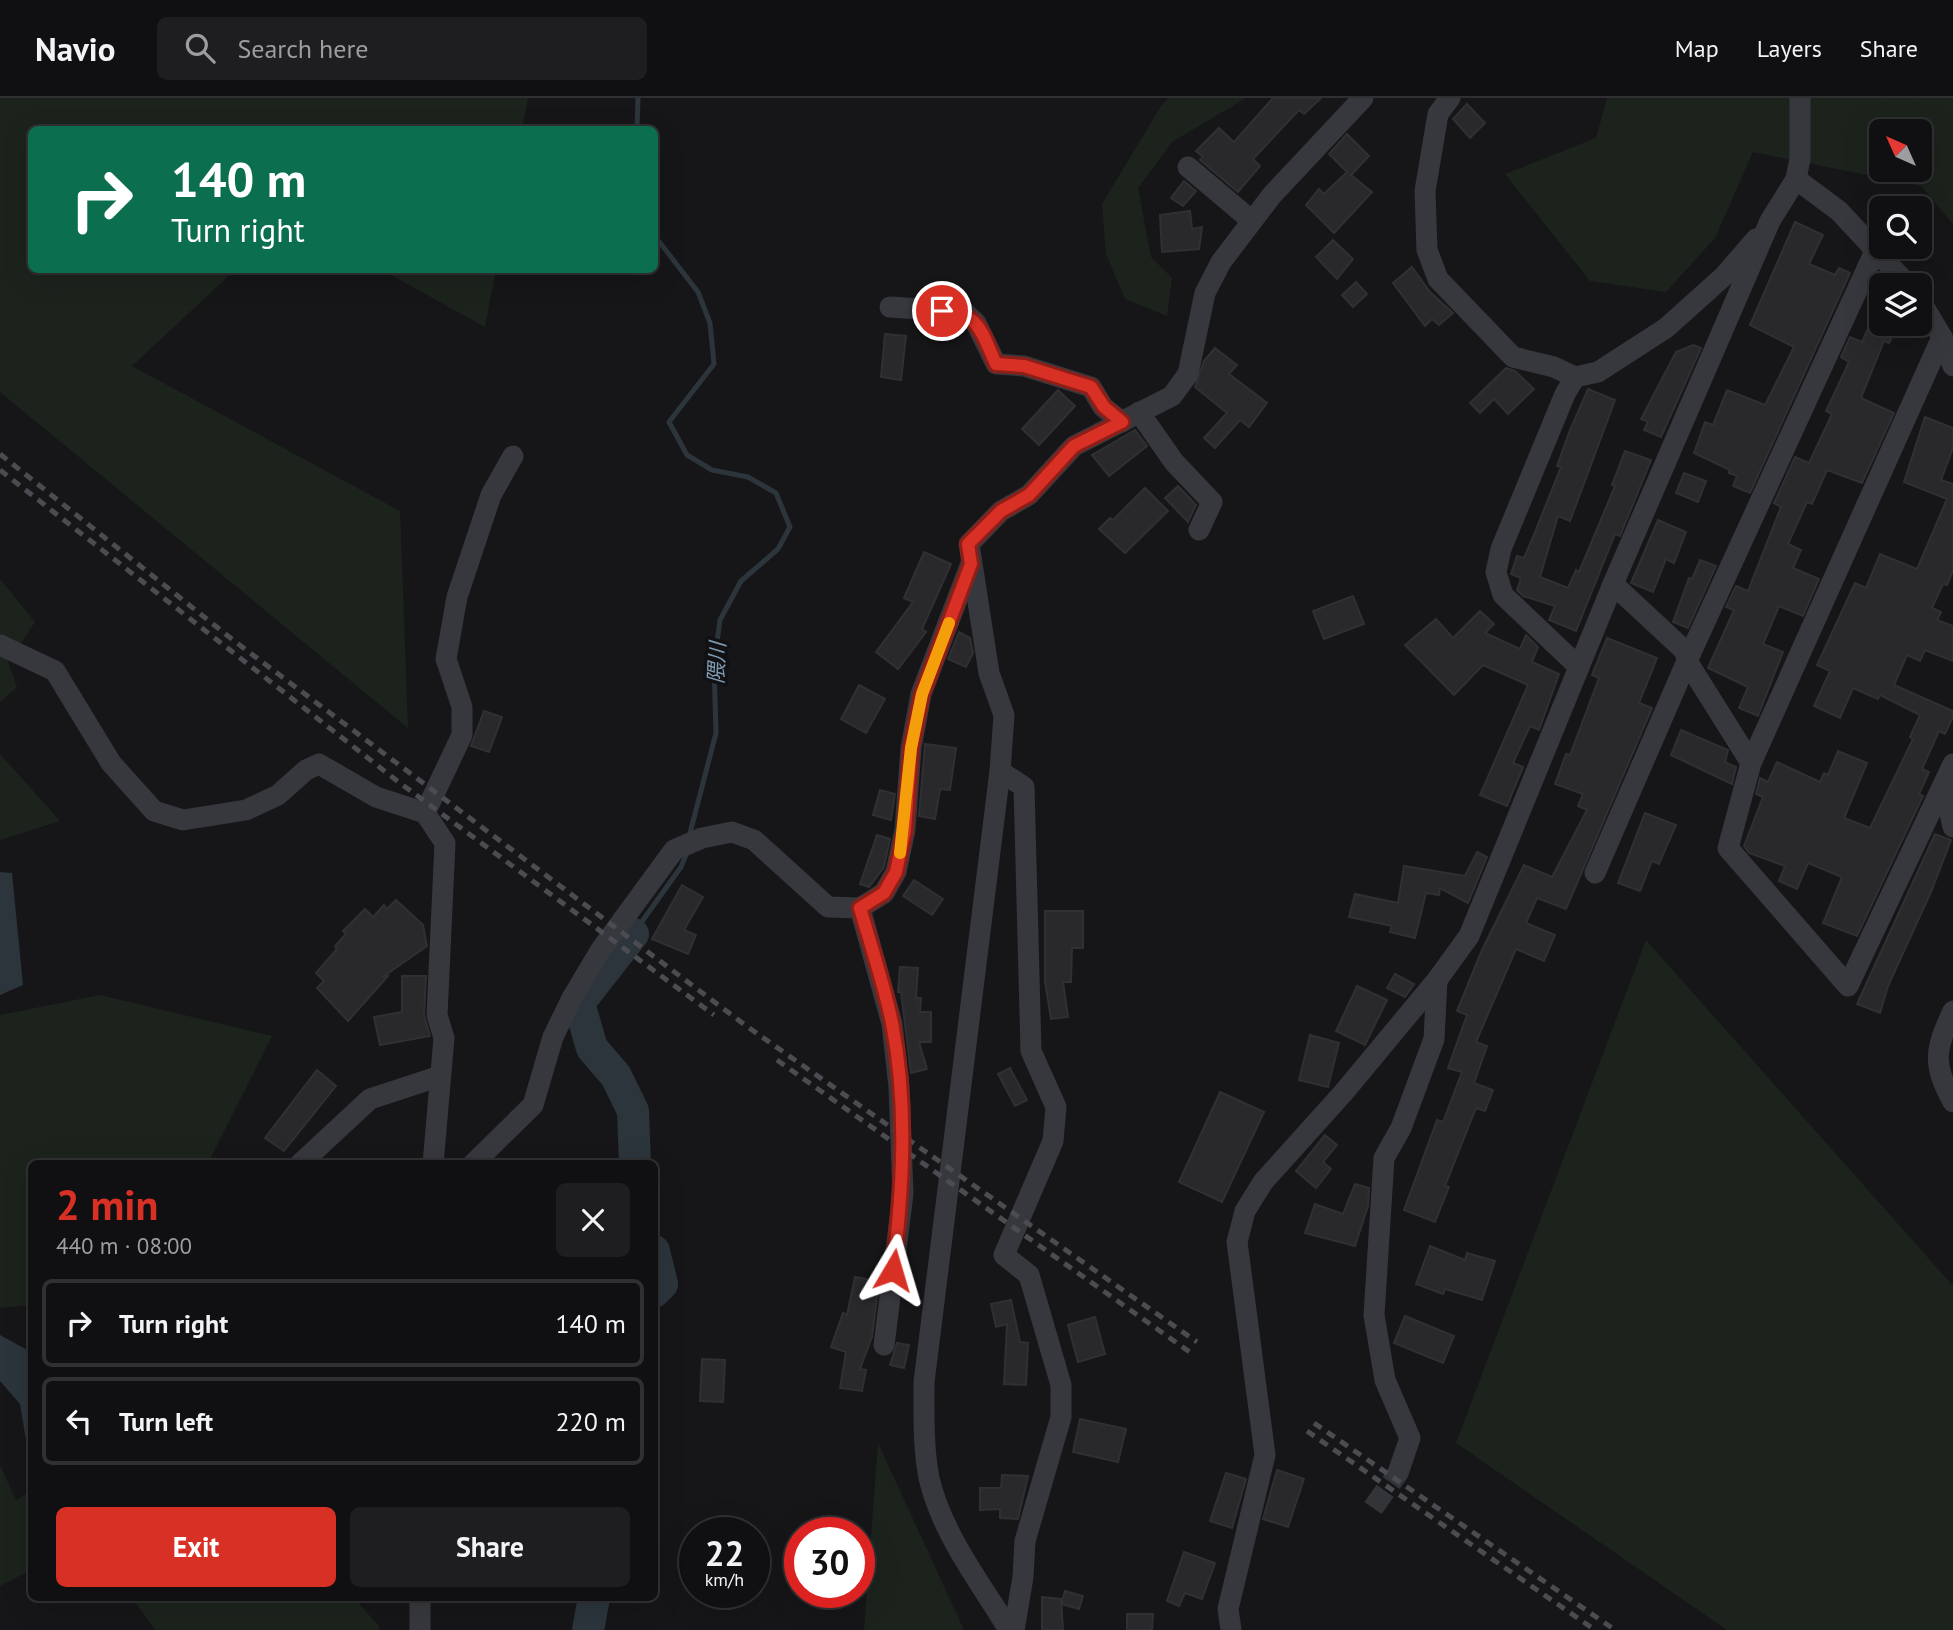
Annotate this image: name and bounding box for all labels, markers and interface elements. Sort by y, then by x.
search box [157,17,647,80]
text: Navio [35,27,115,70]
icon: search [181,29,219,67]
text: Search here [237,32,369,65]
text: Map [1675,33,1719,64]
text: Layers [1757,33,1822,64]
text: Share [1860,33,1918,64]
north arrow [1869,119,1932,182]
map controls [1869,119,1932,336]
text: 140 m [171,147,306,211]
icon: right [56,154,147,245]
button: search [1869,196,1932,259]
text: Turn right [171,209,305,251]
button: layers [1869,273,1932,336]
pin [912,281,972,341]
icon: arrive [923,292,961,330]
water label: 隈川 [702,639,731,685]
text: 2 min [56,1177,158,1232]
button: close [556,1183,630,1257]
text: 440 m · 08:00 [56,1231,192,1260]
position arrow [856,1233,930,1307]
icon: right [60,1304,98,1342]
text: Turn right [119,1307,228,1340]
text: 140 m [555,1307,626,1340]
icon: left [60,1402,98,1440]
text: Turn left [119,1405,213,1438]
text: 220 m [555,1405,626,1438]
button: Exit [56,1507,336,1587]
button: Share [350,1507,630,1587]
speed limit sign: 30 [784,1517,875,1608]
text: 22 [705,1530,744,1576]
text: km/h [705,1568,744,1591]

